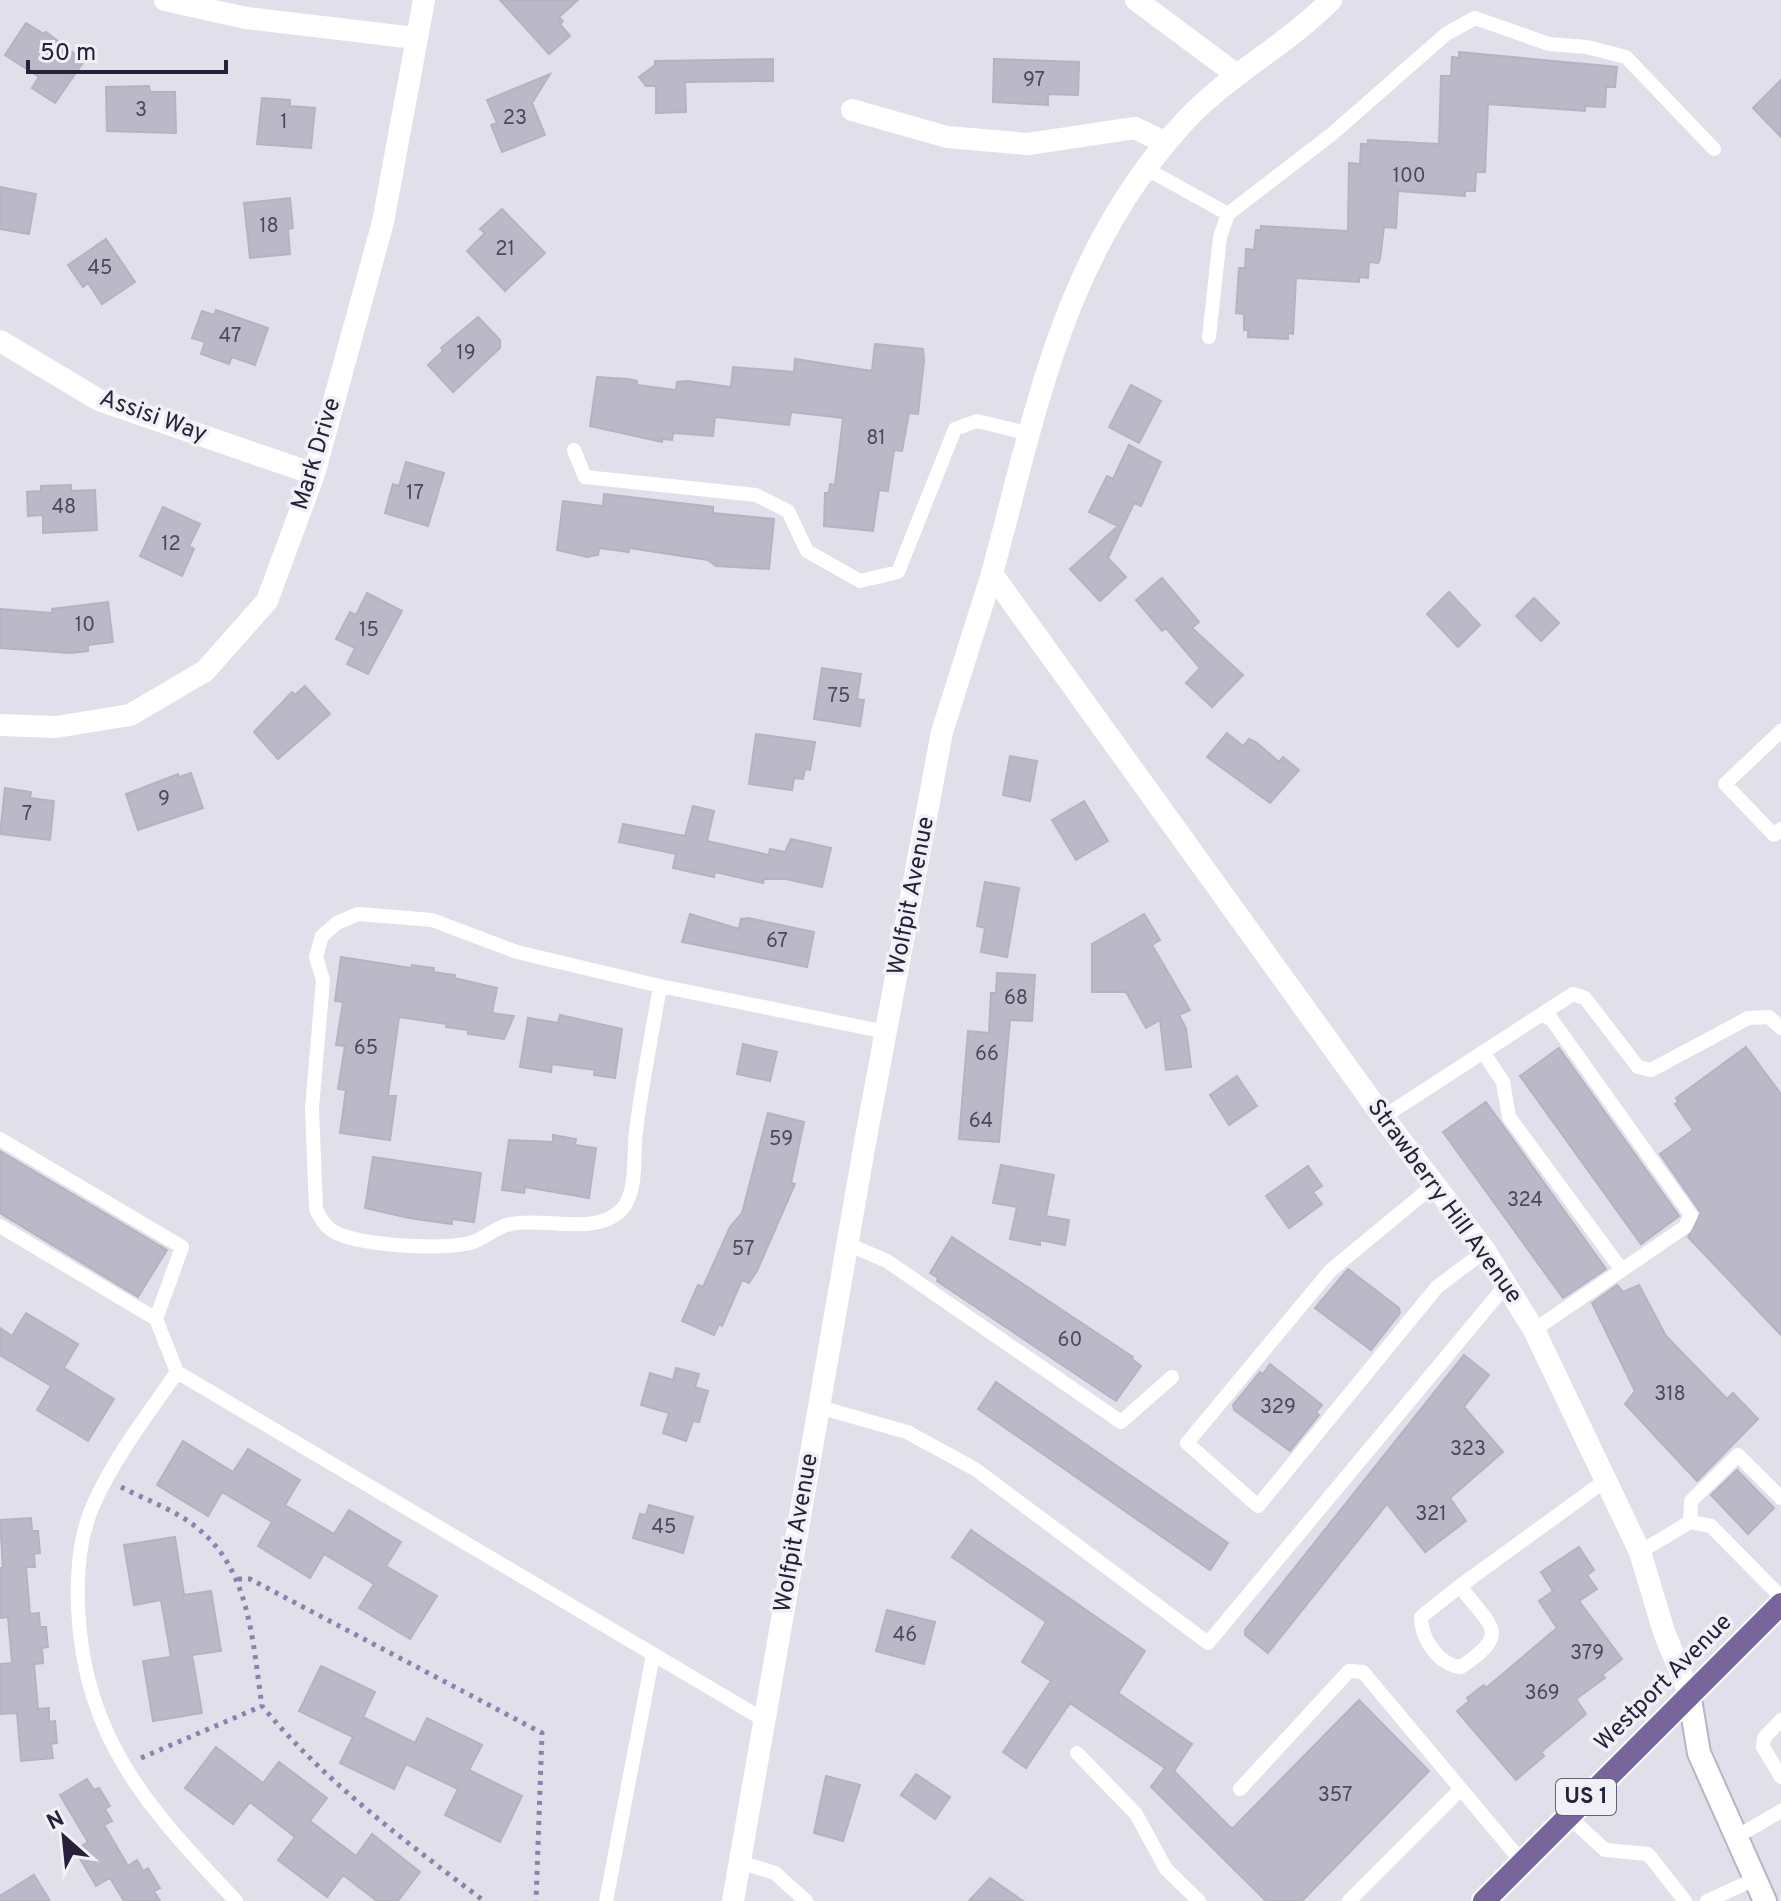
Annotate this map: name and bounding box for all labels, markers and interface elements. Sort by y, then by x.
scale bar [28,24,226,74]
text: 50 m [40,39,96,69]
house number: 97 [1023,68,1045,94]
house number: 3 [135,98,147,124]
house number: 23 [503,106,527,132]
house number: 1 [280,110,288,136]
house number: 100 [1393,164,1425,190]
house number: 18 [259,214,279,240]
house number: 21 [495,237,515,263]
house number: 45 [88,256,112,282]
house number: 47 [219,324,241,350]
house number: 19 [456,341,476,367]
street label: Assisi Way [95,384,211,450]
street label: Mark Drive [286,394,348,514]
house number: 81 [866,426,886,452]
house number: 17 [406,481,424,507]
house number: 48 [52,495,76,521]
house number: 12 [161,532,181,558]
house number: 10 [75,613,95,639]
house number: 15 [359,618,379,644]
house number: 75 [828,684,850,710]
house number: 9 [158,787,170,813]
house number: 7 [22,802,32,828]
street label: Wolfpit Avenue [882,814,942,978]
house number: 67 [766,929,788,955]
house number: 68 [1004,986,1028,1012]
house number: 65 [354,1036,378,1062]
house number: 66 [975,1042,999,1068]
street label: Strawberry Hill Avenue [1360,1094,1528,1310]
house number: 64 [969,1109,993,1135]
house number: 59 [769,1127,793,1153]
house number: 324 [1507,1188,1543,1214]
house number: 57 [732,1237,754,1263]
house number: 60 [1058,1328,1082,1354]
house number: 318 [1654,1382,1686,1408]
house number: 329 [1260,1395,1296,1421]
house number: 323 [1450,1437,1486,1463]
street label: Wolfpit Avenue [768,1451,826,1615]
house number: 321 [1415,1502,1447,1528]
house number: 45 [652,1515,676,1541]
street label: Westport Avenue [1589,1608,1739,1758]
house number: 46 [893,1623,917,1649]
house number: 379 [1570,1641,1604,1667]
house number: 369 [1524,1681,1560,1707]
road number: US 1 [1556,1779,1616,1815]
house number: 357 [1318,1783,1352,1809]
north arrow [24,1797,104,1877]
text: N [43,1806,69,1837]

